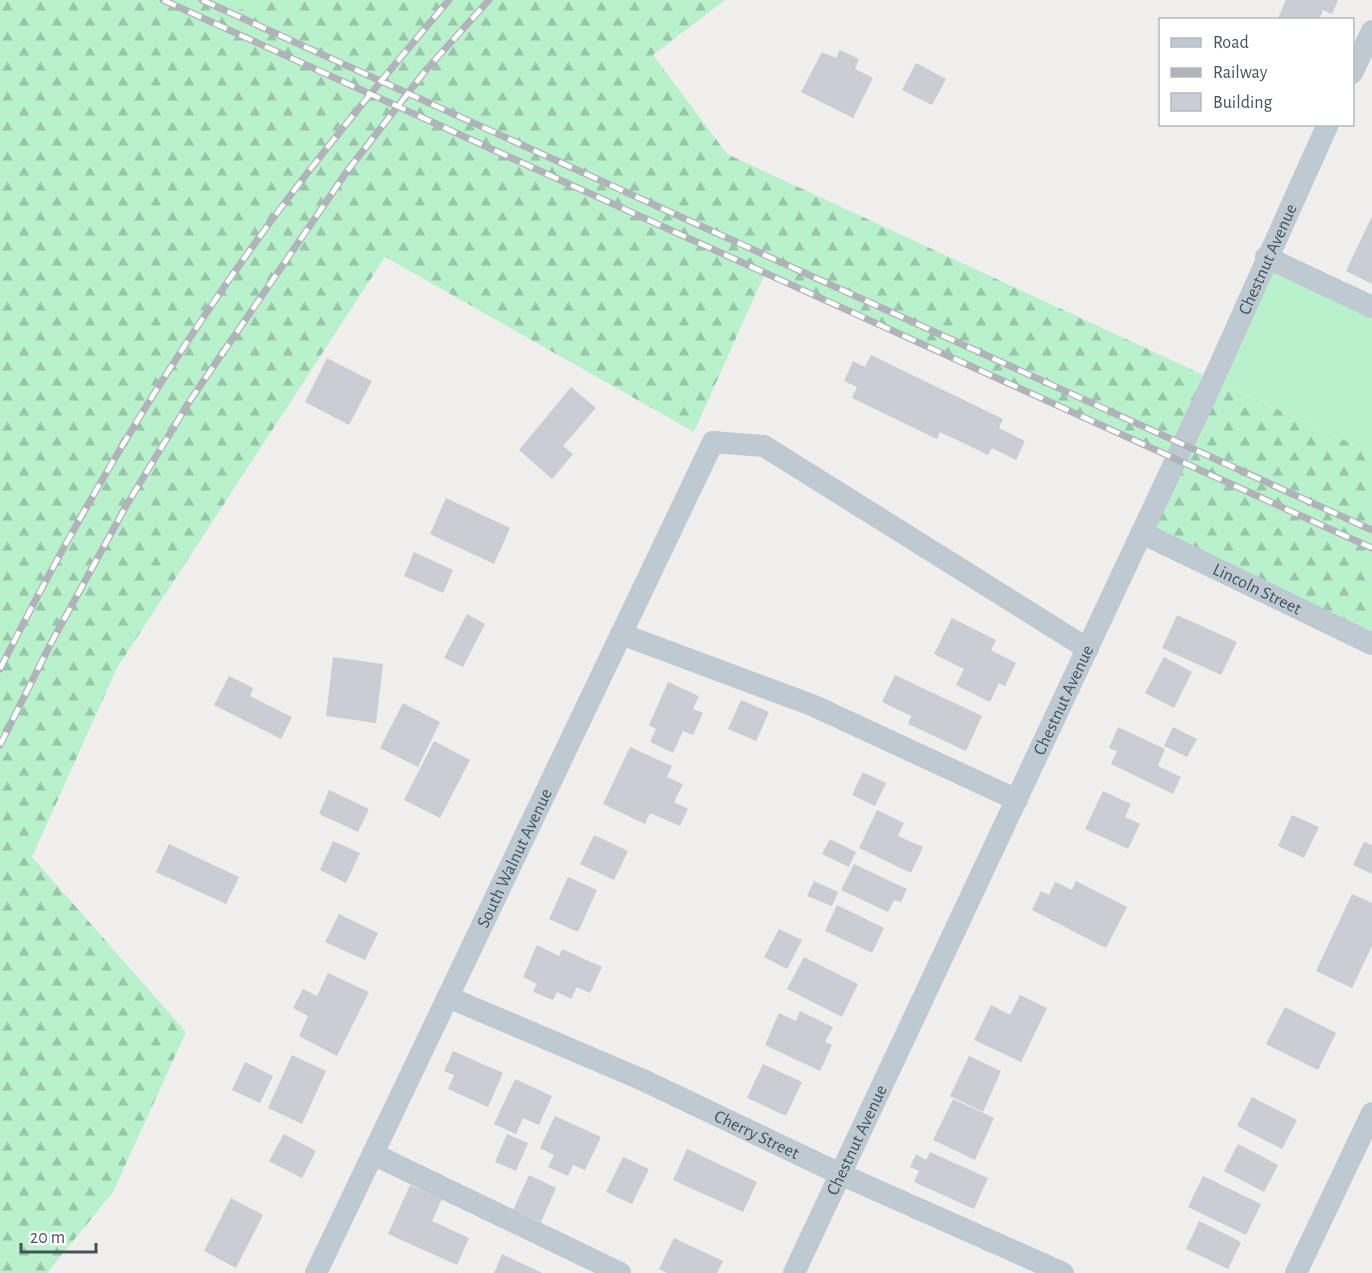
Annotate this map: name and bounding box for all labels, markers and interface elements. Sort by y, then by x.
legend [1159,18,1354,126]
text: Road [1213,34,1249,52]
text: Railway [1213,64,1268,82]
text: Building [1213,94,1273,112]
street label: Chestnut Avenue [1236,201,1301,318]
street label: Lincoln Street [1210,561,1304,619]
street label: Chestnut Avenue [1031,643,1098,758]
street label: South Walnut Avenue [474,786,556,931]
street label: Chestnut Avenue [824,1083,891,1198]
street label: Cherry Street [711,1107,802,1163]
scale bar [21,1216,96,1254]
text: 20 m [30,1229,65,1247]

